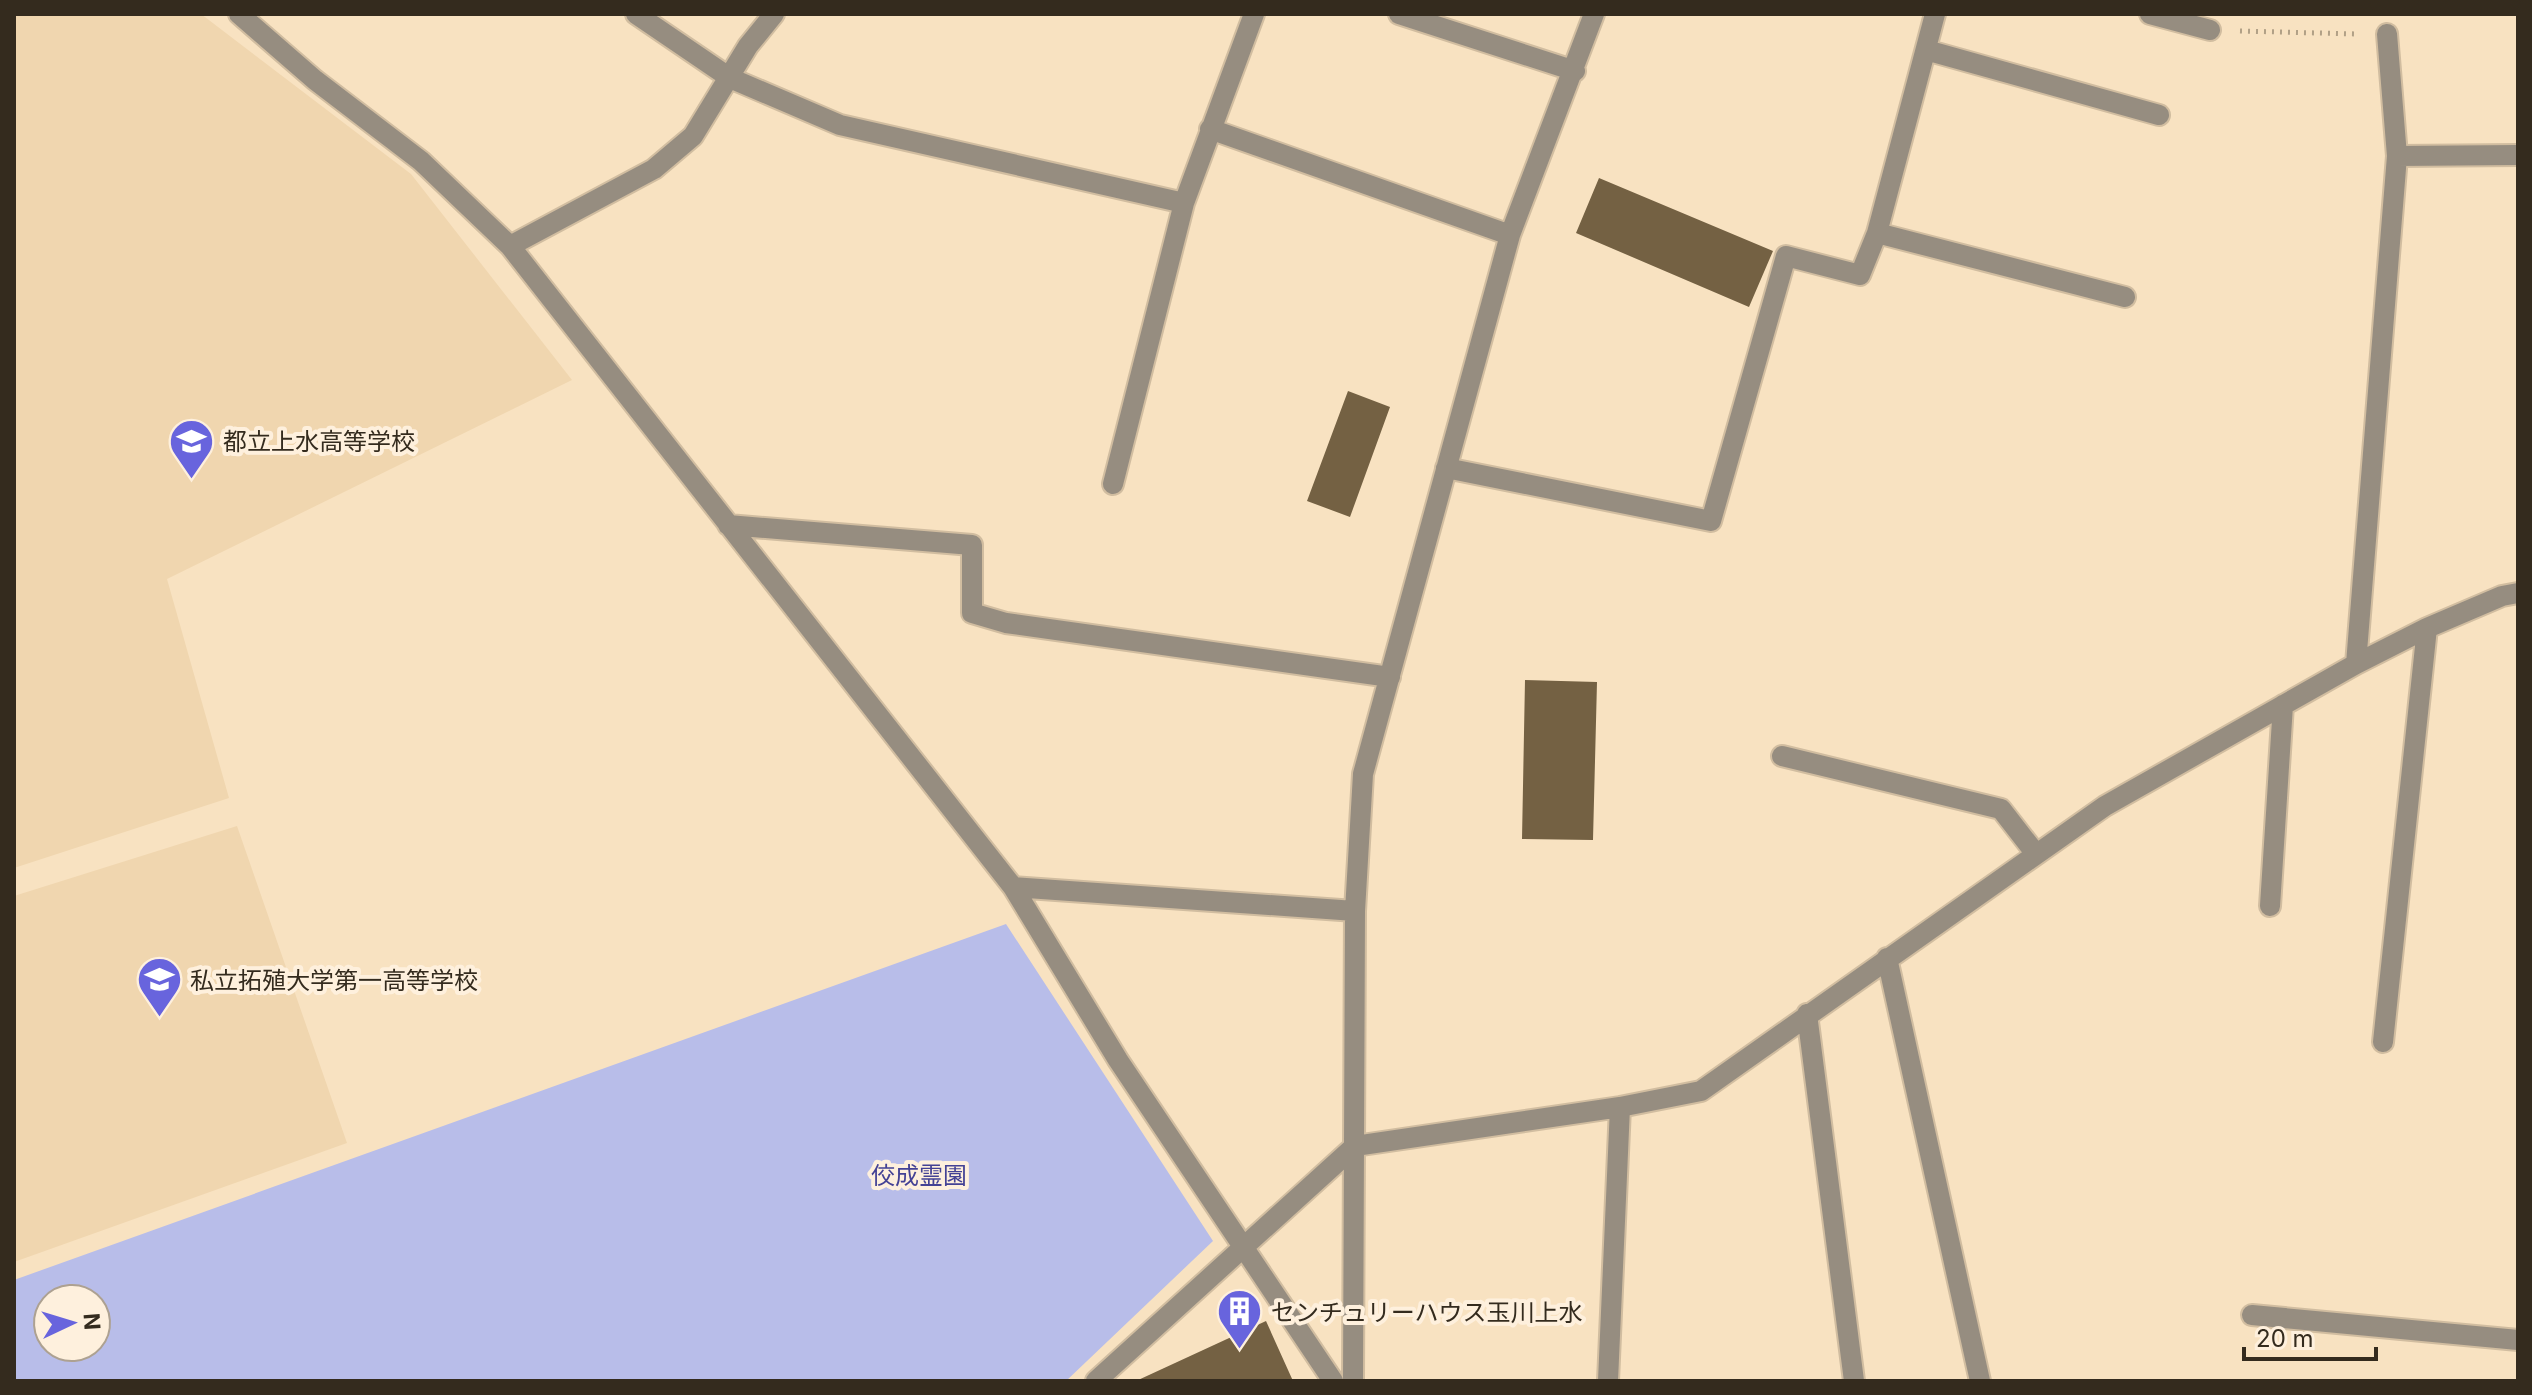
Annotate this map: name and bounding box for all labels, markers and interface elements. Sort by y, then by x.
school or university icon: 都立上水高等学校 [168,417,216,480]
place label: 都立上水高等学校 [223,427,415,456]
school or university icon: 私立拓殖大学第一高等学校 [135,956,183,1019]
place label: 私立拓殖大学第一高等学校 [190,966,478,995]
park label: 佼成霊園 [871,1161,967,1190]
north arrow [32,1283,112,1363]
building icon: センチュリーハウス玉川上水 [1216,1288,1264,1351]
place label: センチュリーハウス玉川上水 [1271,1298,1583,1327]
scale bar [2244,1311,2376,1361]
text: N [78,1312,106,1331]
text: 20 m [2256,1324,2314,1353]

